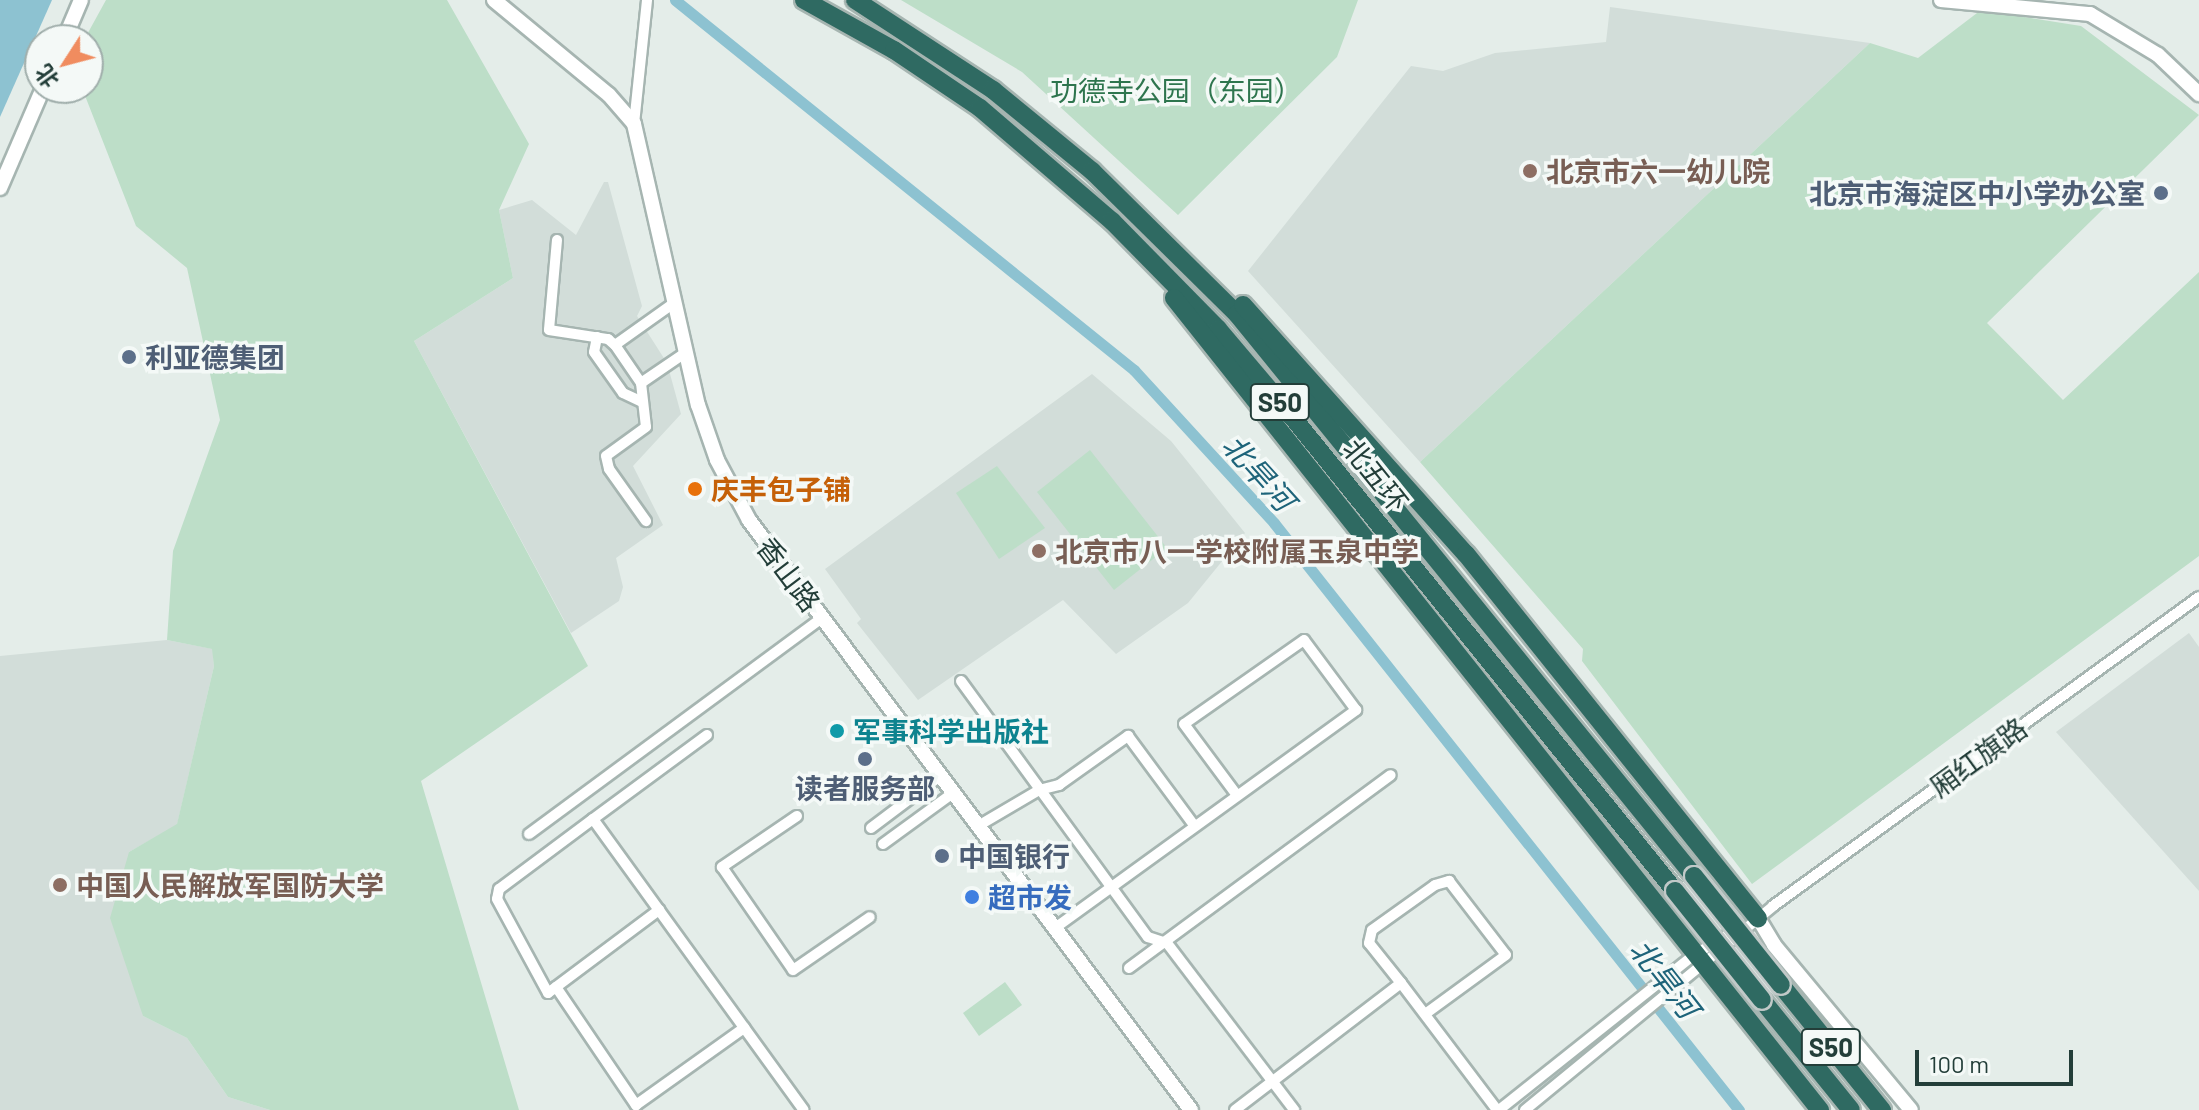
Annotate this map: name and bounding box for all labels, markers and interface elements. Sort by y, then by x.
north arrow [24,24,104,104]
text: 北 [29,60,63,93]
park label: 功德寺公园（东园） [1050,73,1302,107]
place label: 北京市六一幼儿院 [1546,154,1770,188]
marker: 北京市六一幼儿院 [1521,162,1539,180]
place label: 北京市海淀区中小学办公室 [1809,176,2145,210]
marker: 北京市海淀区中小学办公室 [2152,184,2170,202]
place label: 利亚德集团 [145,340,285,374]
marker: 利亚德集团 [120,348,138,366]
road number: S50 [1248,380,1312,424]
water label: 北旱河 [1216,427,1302,517]
street label: 北五环 [1337,432,1415,518]
place label: 庆丰包子铺 [711,472,851,506]
marker: 庆丰包子铺 [686,480,704,498]
street label: 香山路 [750,530,828,618]
place label: 北京市八一学校附属玉泉中学 [1055,534,1419,568]
marker: 北京市八一学校附属玉泉中学 [1030,542,1048,560]
street label: 厢红旗路 [1923,710,2033,804]
place label: 军事科学出版社 [853,714,1049,748]
marker: 军事科学出版社 [828,722,846,740]
marker: 读者服务部 [856,750,874,768]
place label: 读者服务部 [795,771,935,805]
place label: 中国银行 [958,839,1070,873]
marker: 中国银行 [933,847,951,865]
place label: 中国人民解放军国防大学 [76,868,384,902]
marker: 中国人民解放军国防大学 [51,876,69,894]
place label: 超市发 [988,880,1072,914]
marker: 超市发 [963,888,981,906]
water label: 北旱河 [1623,931,1707,1025]
road number: S50 [1799,1025,1863,1069]
scale bar [1919,1034,2077,1084]
text: 100 m [1929,1049,1989,1078]

